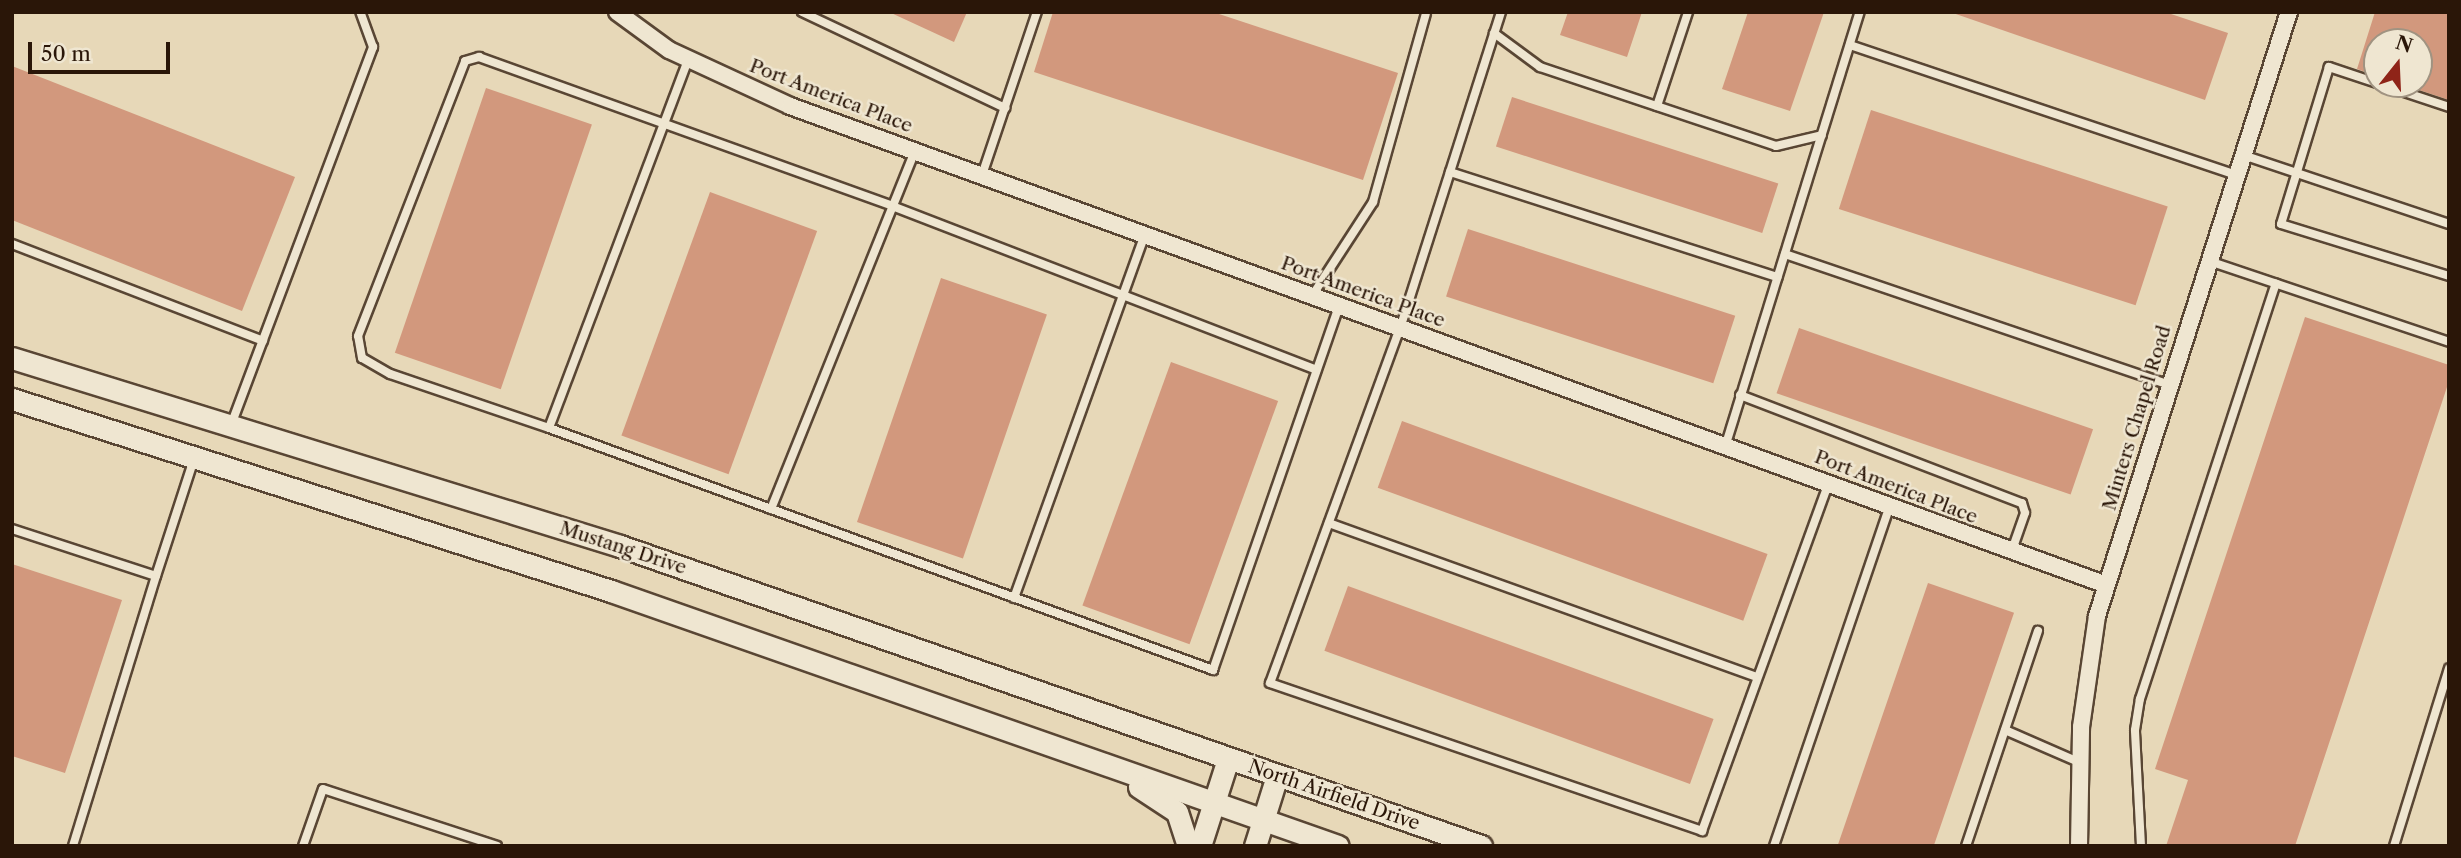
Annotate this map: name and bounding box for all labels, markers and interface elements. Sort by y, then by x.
scale bar [32,28,173,72]
north arrow [2363,28,2433,98]
text: N [2393,31,2415,58]
text: 50 m [41,41,91,66]
street label: Port America Place [746,54,916,138]
street label: Port America Place [1278,252,1448,332]
street label: Minters Chapel Road [2098,323,2176,513]
street label: Port America Place [1811,445,1981,529]
street label: Mustang Drive [557,517,689,579]
street label: North Airfield Drive [1245,755,1423,835]

